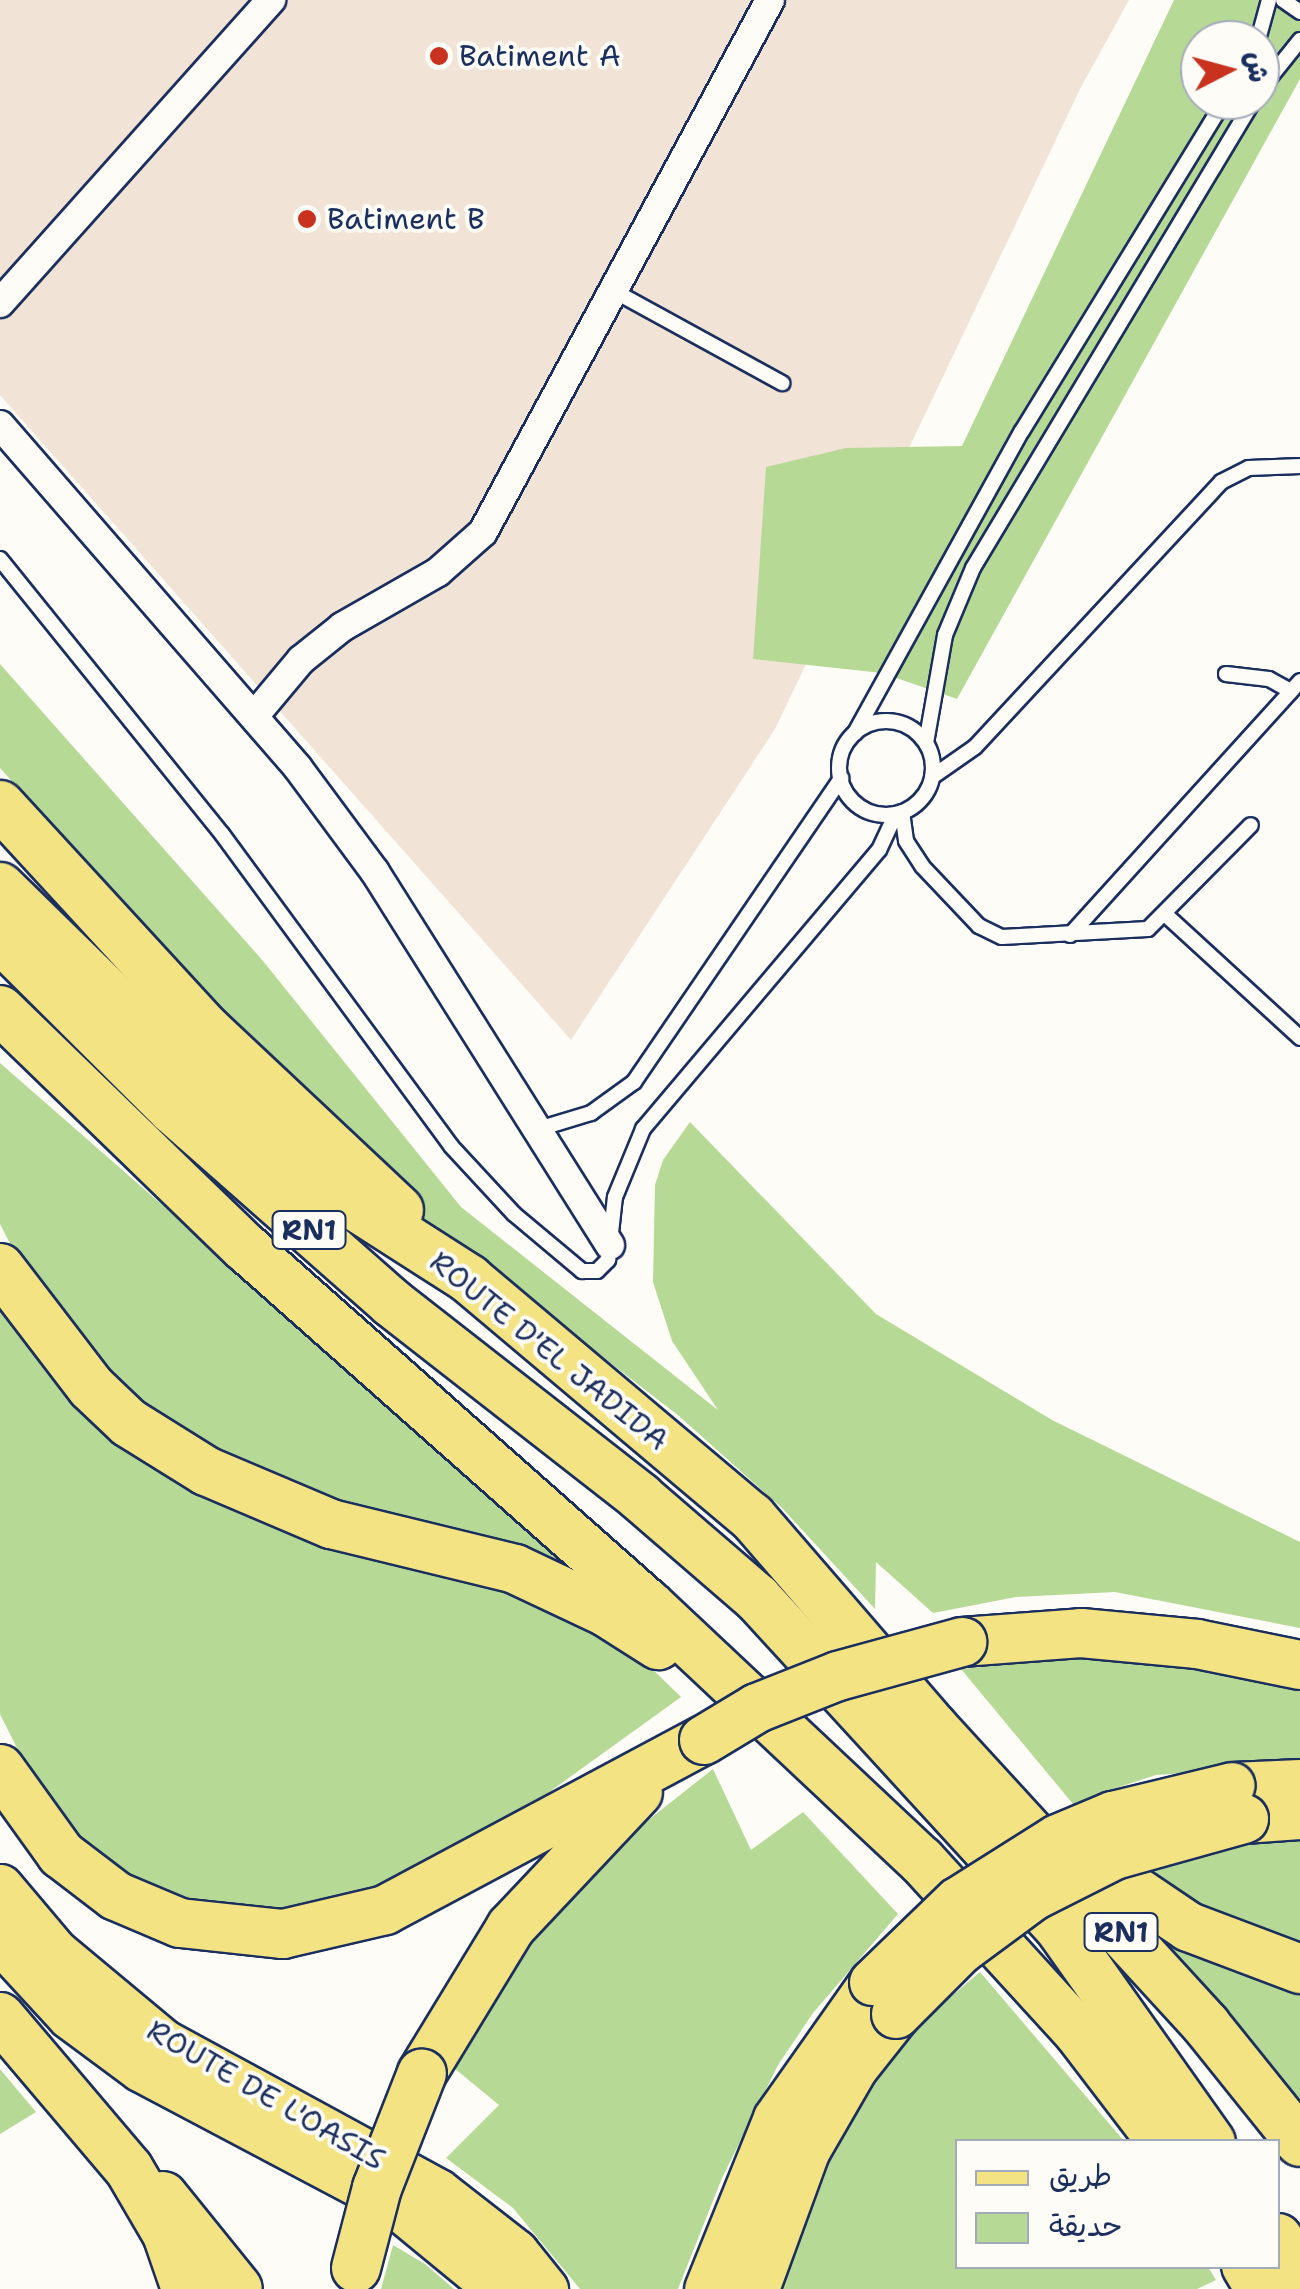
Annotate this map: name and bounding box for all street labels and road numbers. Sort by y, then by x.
road number: RN1 [272,1207,346,1253]
street label: ROUTE D'EL JADIDA [422,1244,676,1458]
road number: RN1 [1084,1909,1158,1955]
street label: ROUTE DE L'OASIS [141,2012,391,2178]

